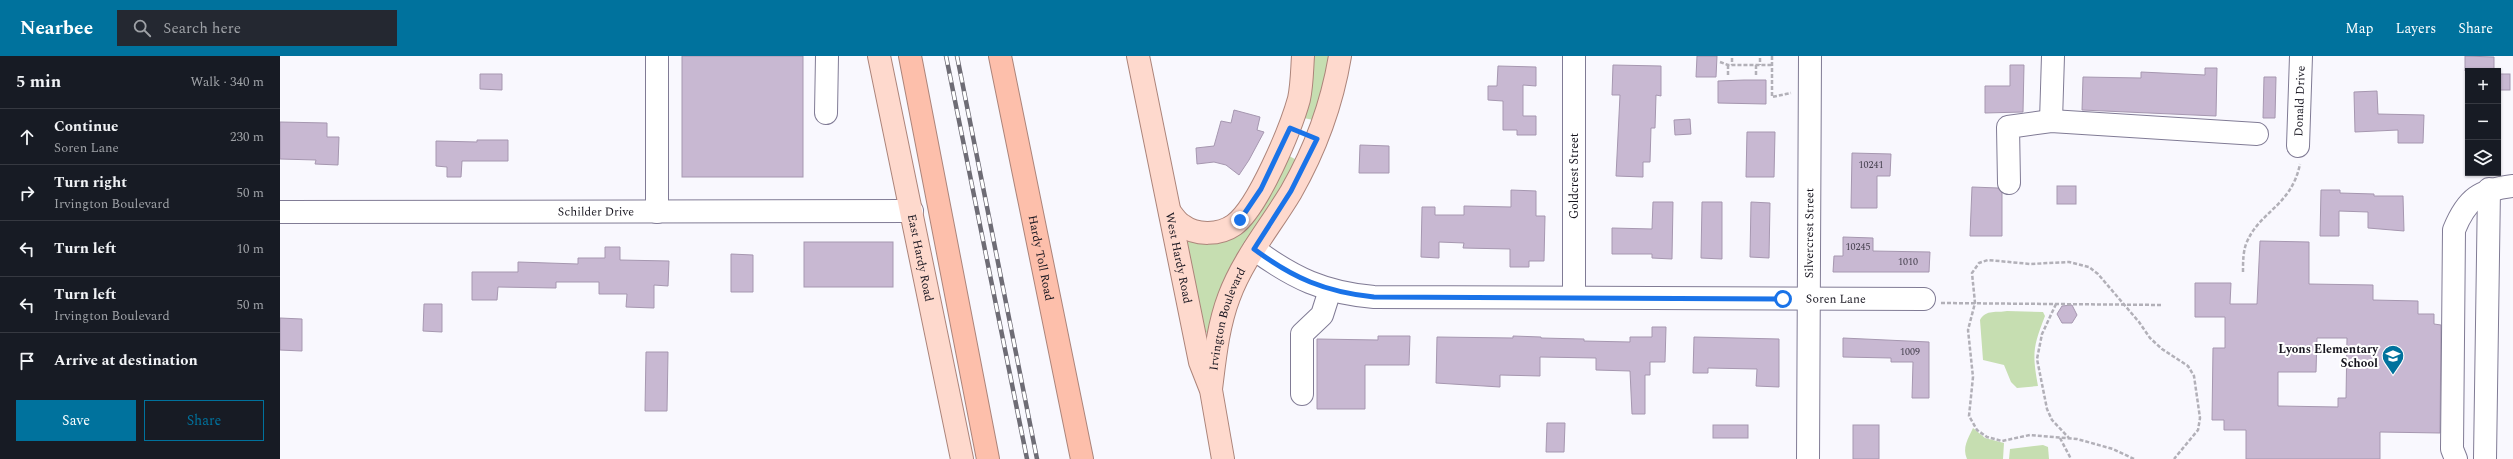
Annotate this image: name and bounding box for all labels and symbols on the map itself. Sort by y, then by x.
street label: Donald Drive [2289,65,2310,137]
street label: Goldcrest Street [1565,133,1584,219]
house number: 10241 [1859,157,1884,173]
street label: Silvercrest Street [1799,188,1819,278]
street label: Schilder Drive [558,202,634,221]
street label: West Hardy Road [1160,211,1197,305]
route end [1231,211,1249,229]
street label: East Hardy Road [902,212,939,304]
street label: Hardy Toll Road [1023,213,1059,303]
house number: 10245 [1846,239,1871,255]
house number: 1010 [1898,254,1918,270]
street label: Irvington Boulevard [1204,264,1251,372]
street label: Soren Lane [1806,289,1866,308]
route start [1774,290,1792,308]
place label: Lyons Elementary School [2278,340,2379,373]
school or university icon: Lyons Elementary School [2380,343,2406,376]
house number: 1009 [1900,344,1920,360]

